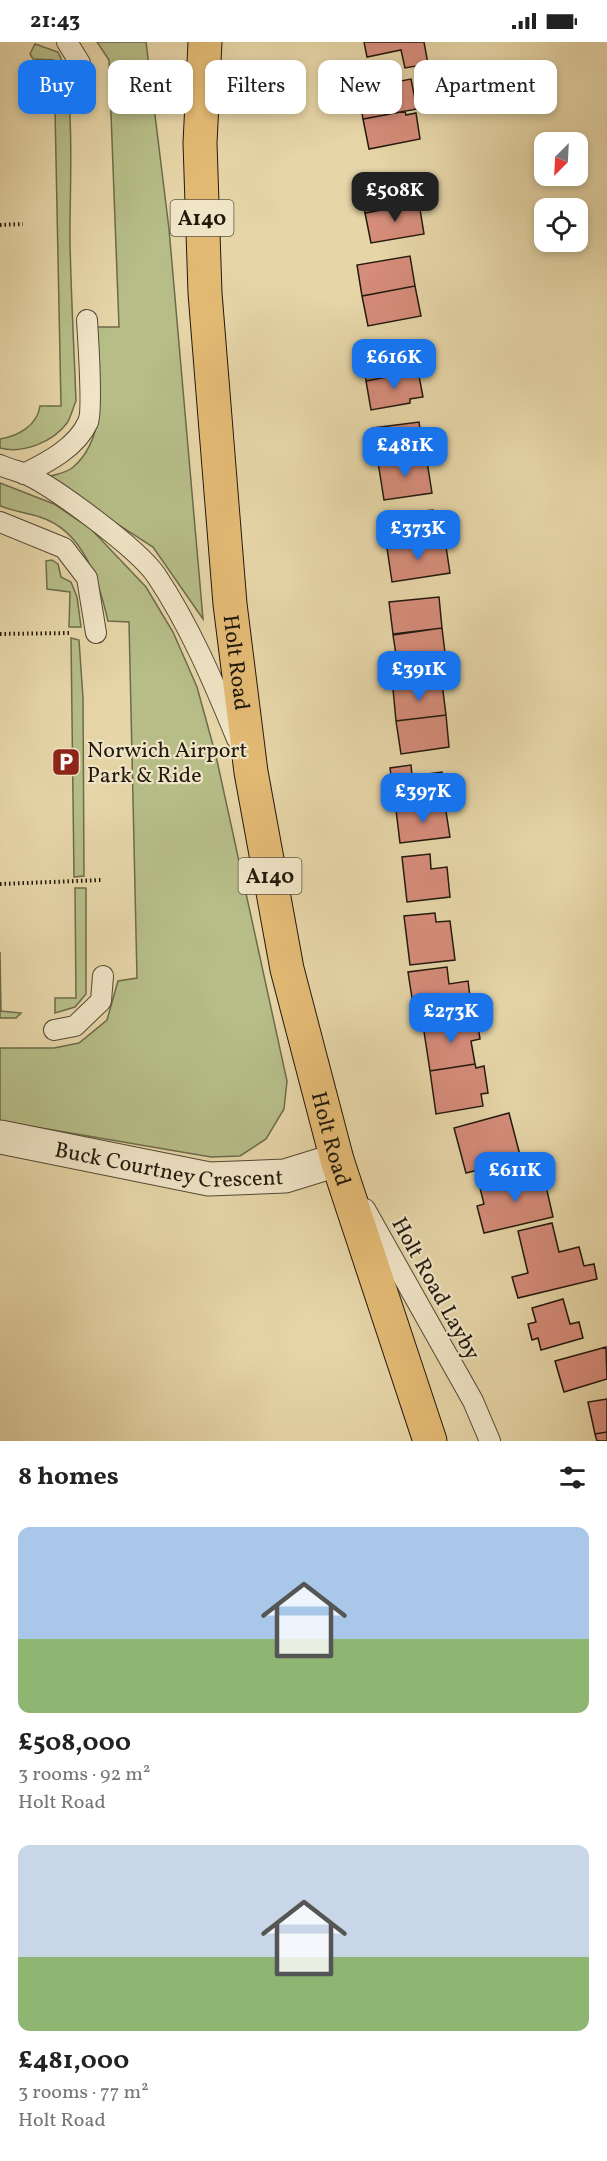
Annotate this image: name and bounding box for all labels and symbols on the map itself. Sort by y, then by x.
north arrow [534,132,588,186]
pin: £508K [353,172,437,223]
road number: A140 [170,200,234,236]
pin: £616K [352,339,436,390]
pin: £481K [363,427,447,478]
pin: £373K [376,510,460,561]
street label: Holt Road [213,613,256,712]
pin: £391K [377,651,461,702]
place label: Norwich Airport Park & Ride [87,736,248,792]
parking icon: Norwich Airport Park & Ride [50,746,82,778]
pin: £397K [381,773,465,824]
road number: A140 [238,858,302,894]
pin: £273K [409,993,493,1044]
street label: Holt Road [302,1089,358,1190]
street label: Buck Courtney Crescent [52,1135,284,1197]
pin: £611K [473,1152,557,1203]
street label: Holt Road Layby [383,1212,487,1366]

